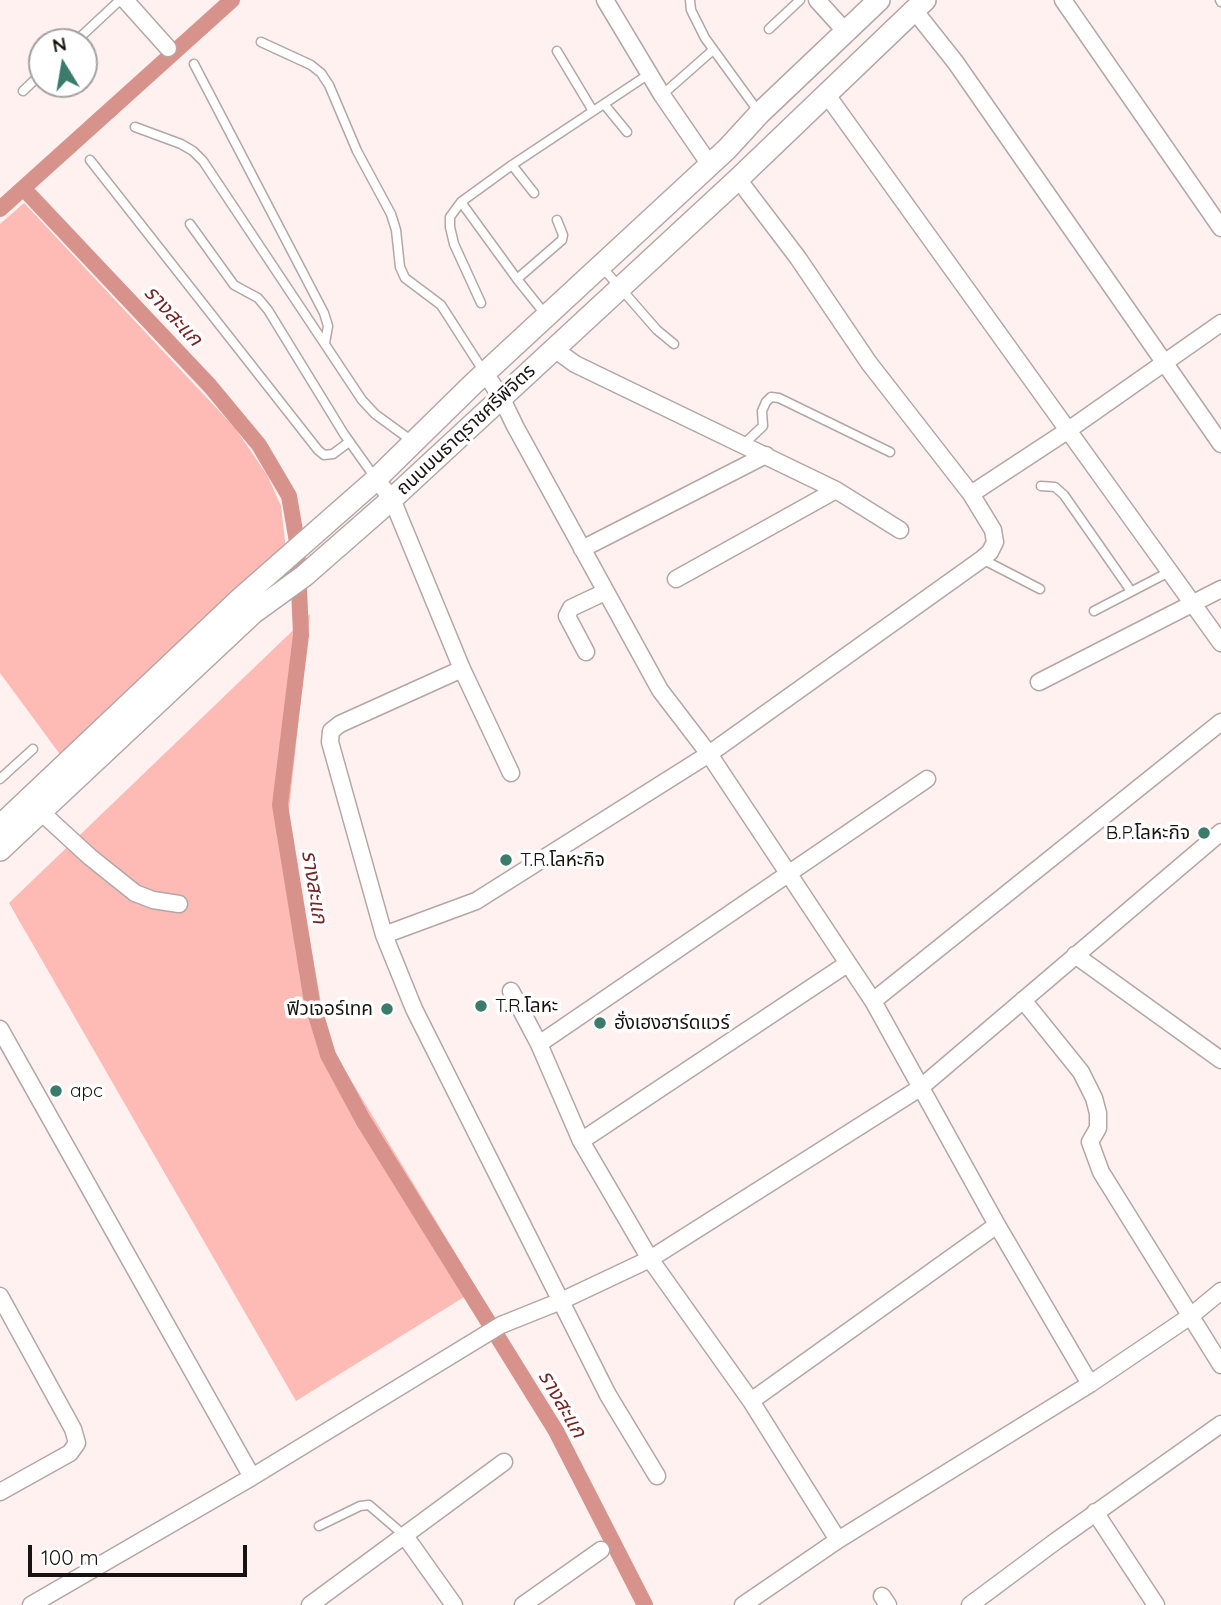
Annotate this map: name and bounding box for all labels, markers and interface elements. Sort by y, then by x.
north arrow [28,28,98,98]
text: N [50,31,69,57]
water label: รางสะแก [139,280,207,352]
street label: ถนนมนธาตุราชศรีพิจิตร [392,360,540,500]
place label: B.P.โลหะกิจ [1106,822,1190,844]
marker: B.P.โลหะกิจ [1196,825,1212,841]
water label: รางสะแก [296,849,332,925]
place label: T.R.โลหะกิจ [520,849,605,871]
marker: T.R.โลหะกิจ [498,852,514,868]
place label: T.R.โลหะ [495,995,558,1017]
place label: ฟิวเจอร์เทค [287,998,373,1020]
marker: T.R.โลหะ [473,998,489,1014]
marker: ฟิวเจอร์เทค [379,1001,395,1017]
place label: ฮั่งเฮงฮาร์ดแวร์ [614,1012,730,1034]
marker: ฮั่งเฮงฮาร์ดแวร์ [592,1015,608,1031]
place label: apc [70,1080,103,1102]
marker: apc [48,1083,64,1099]
water label: รางสะแก [533,1366,591,1442]
scale bar [32,1532,250,1576]
text: 100 m [41,1544,99,1570]

